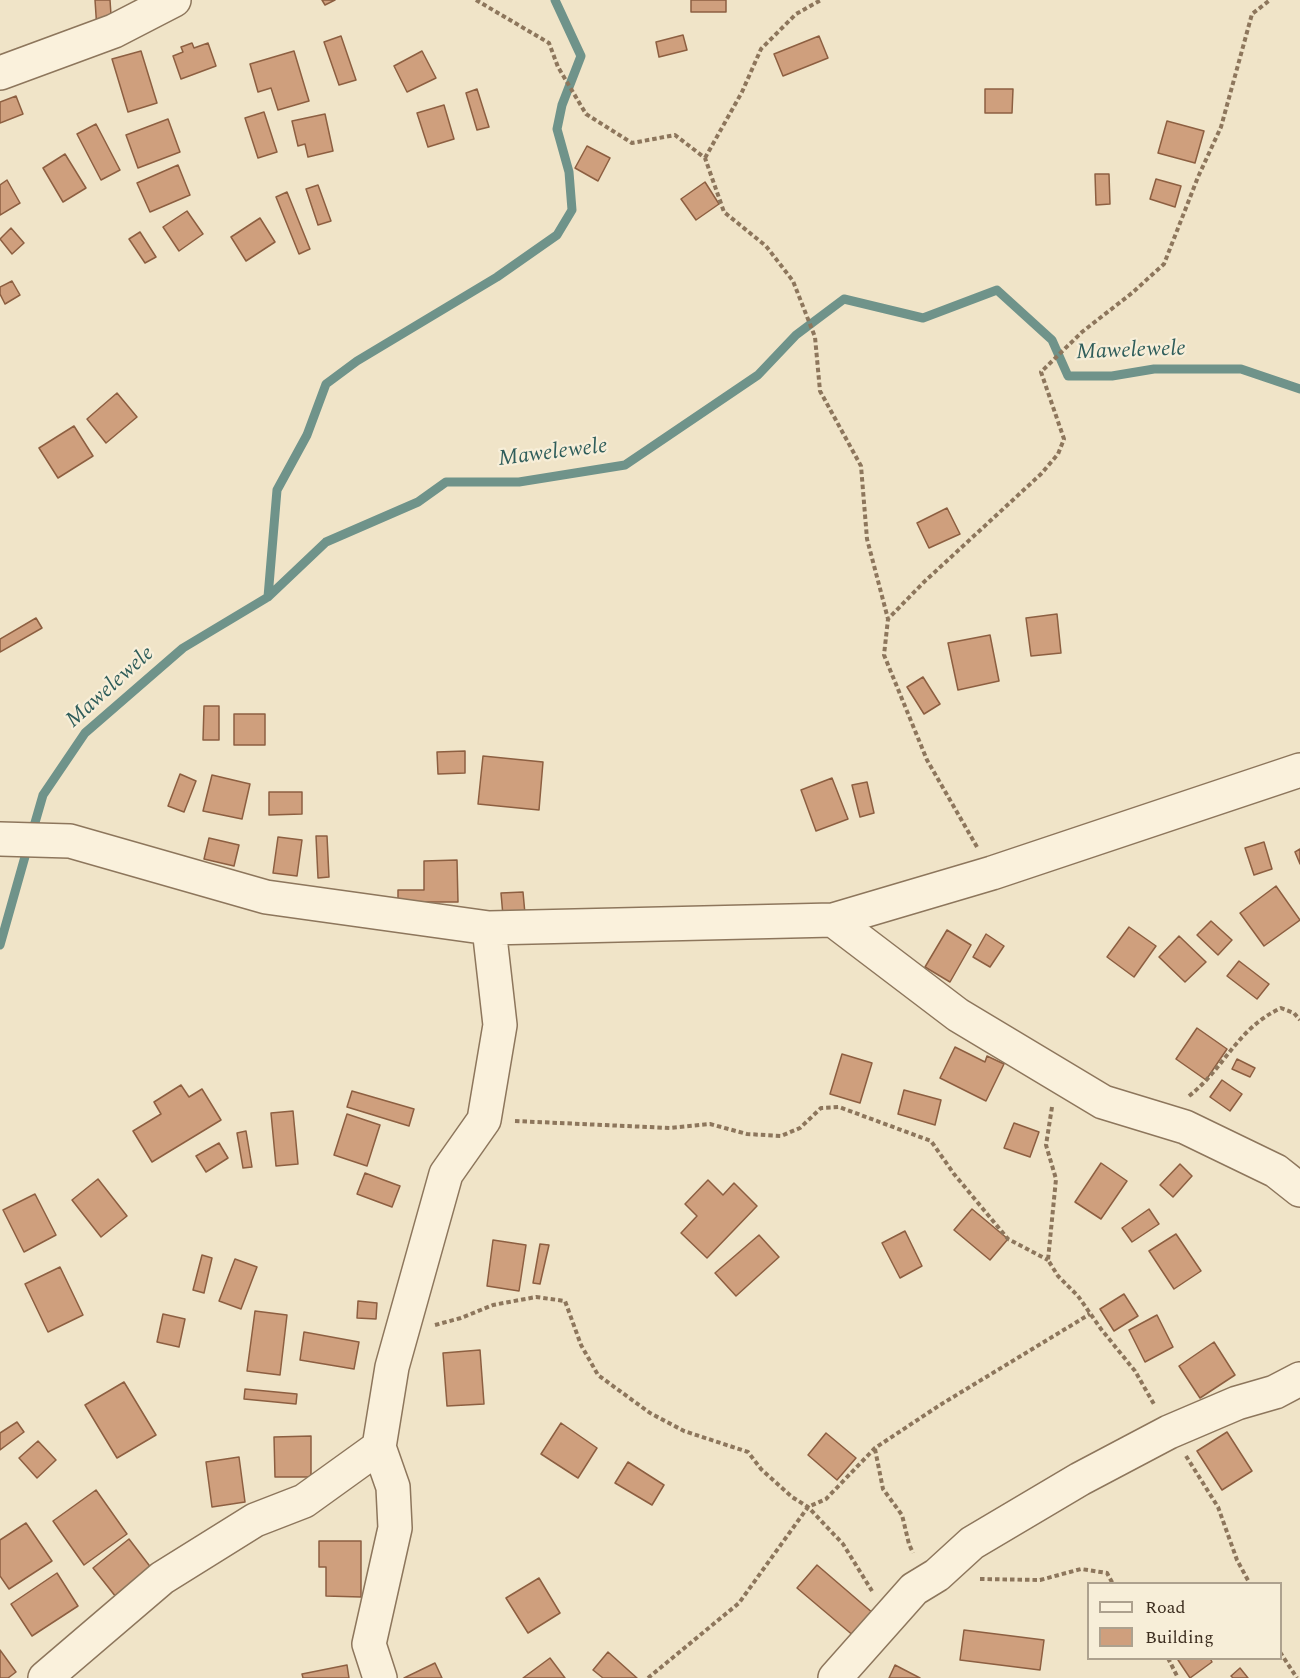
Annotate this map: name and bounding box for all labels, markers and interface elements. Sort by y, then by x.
water label: Mawelewele [1076,337,1186,367]
water label: Mawelewele [497,434,609,474]
water label: Mawelewele [61,641,161,735]
legend [1087,1582,1282,1660]
text: Road [1145,1594,1186,1621]
text: Building [1145,1624,1214,1651]

